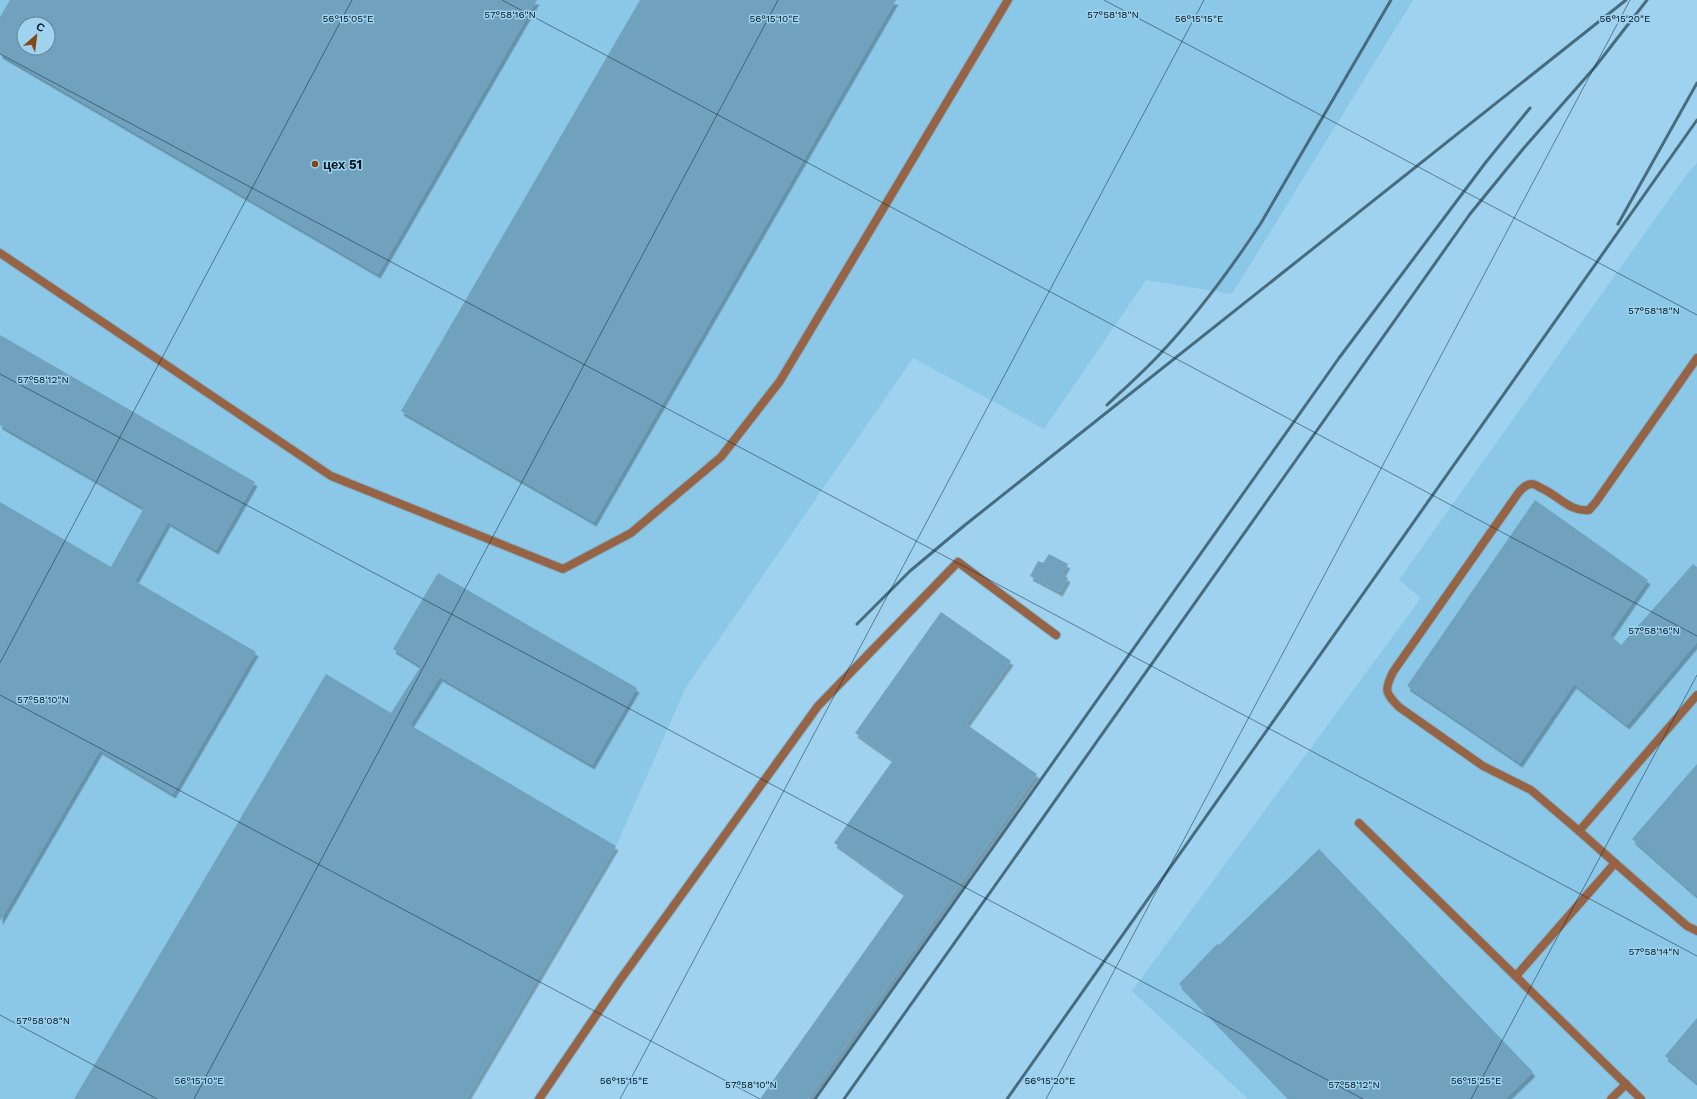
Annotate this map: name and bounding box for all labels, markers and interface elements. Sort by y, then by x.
text: 57°58'16"N [484,9,536,20]
text: 57°58'18"N [1087,9,1139,20]
text: 56°15'05"E [322,13,374,24]
text: 56°15'10"E [749,13,799,24]
text: 56°15'15"E [1175,13,1223,24]
text: 56°15'20"E [1599,13,1651,24]
north arrow [16,16,56,56]
text: С [34,20,47,35]
place label: цех 51 [323,157,362,172]
marker: цех 51 [310,159,320,169]
text: 57°58'18"N [1628,305,1680,316]
text: 57°58'12"N [17,374,69,385]
text: 57°58'16"N [1628,625,1680,636]
text: 57°58'10"N [17,694,69,705]
text: 57°58'14"N [1628,946,1680,957]
text: 57°58'08"N [16,1015,70,1026]
text: 56°15'10"E [174,1075,224,1086]
text: 56°15'15"E [600,1075,648,1086]
text: 56°15'20"E [1024,1075,1076,1086]
text: 56°15'25"E [1451,1075,1501,1086]
text: 57°58'10"N [725,1079,777,1090]
text: 57°58'12"N [1328,1079,1380,1090]

